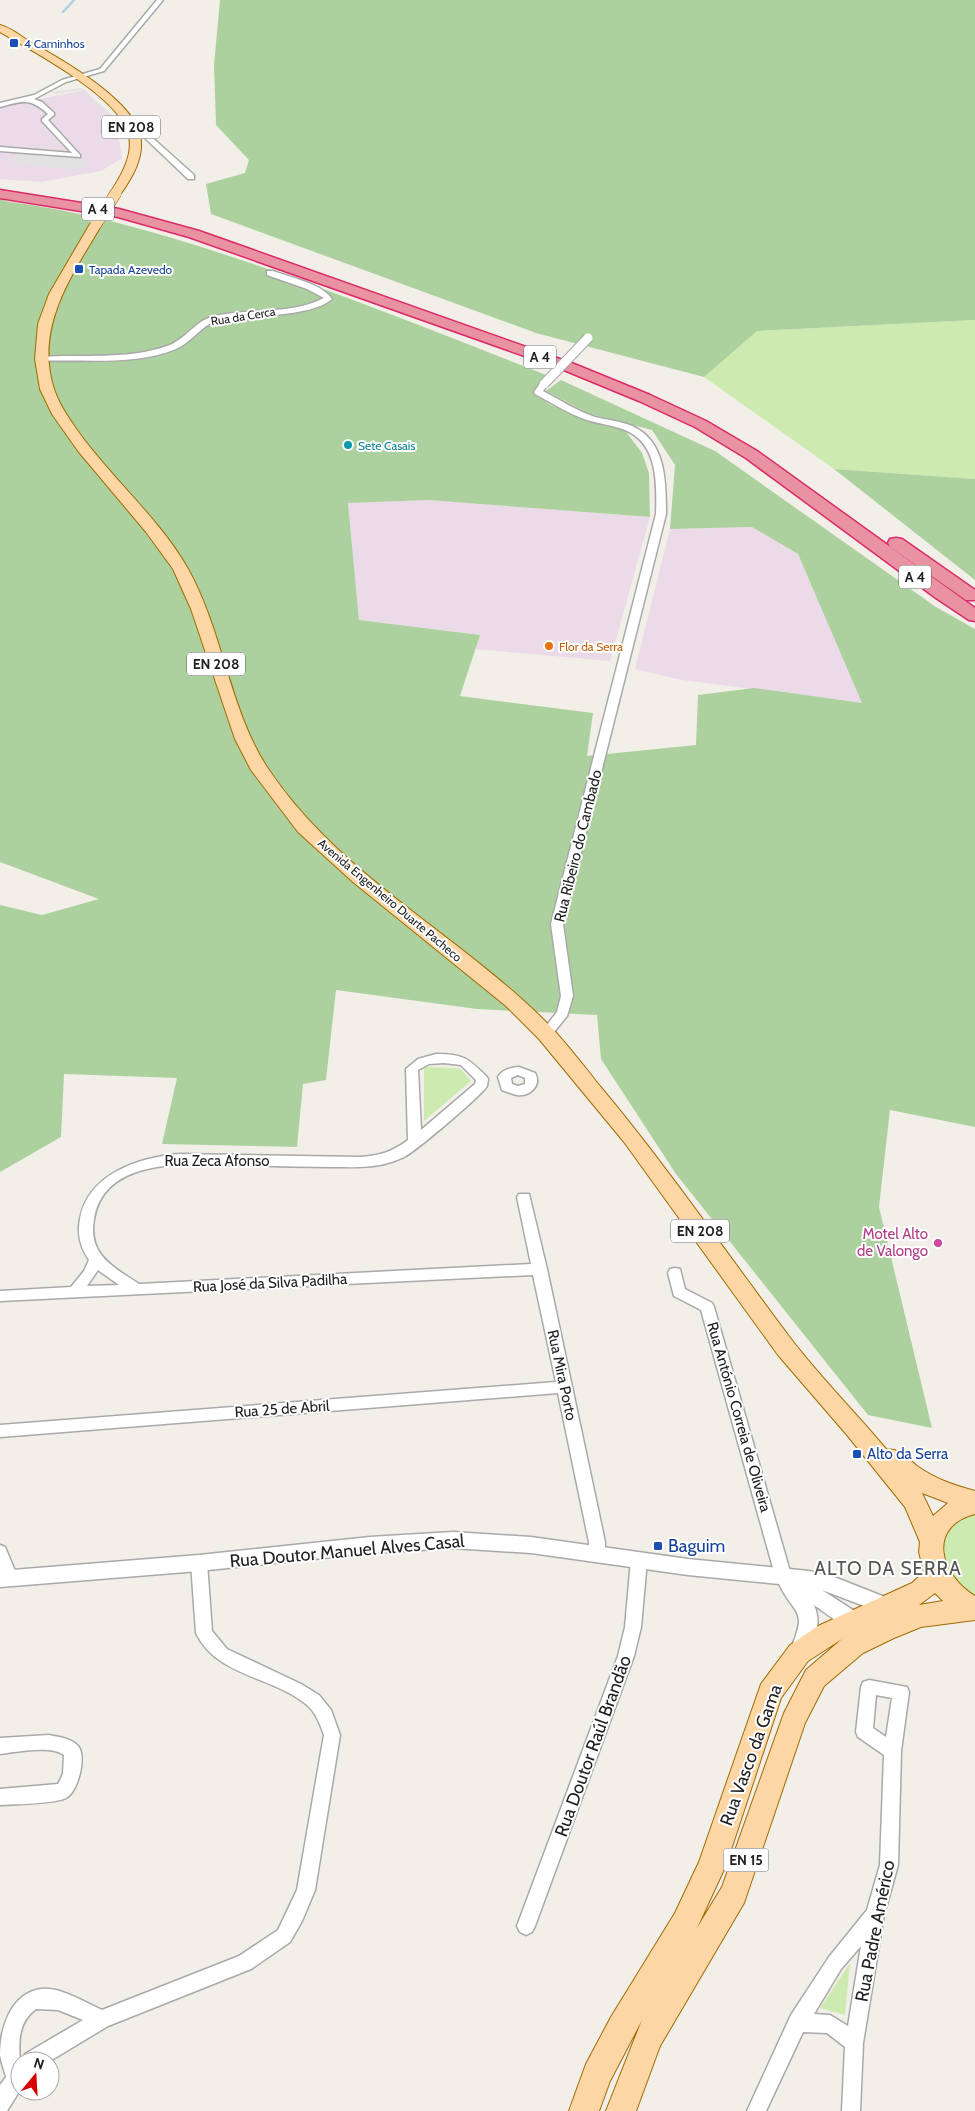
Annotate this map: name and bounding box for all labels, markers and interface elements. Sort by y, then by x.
place label: 4 Caminhos [24,36,85,51]
marker: 4 Caminhos [8,37,20,49]
road number: EN 208 [102,115,160,138]
road number: A 4 [82,198,114,220]
place label: Tapada Azevedo [89,262,173,277]
marker: Tapada Azevedo [73,263,85,275]
street label: Rua da Cerca [210,303,277,329]
road number: A 4 [524,346,556,368]
place label: Sete Casais [358,438,415,453]
marker: Sete Casais [342,439,354,451]
road number: A 4 [899,566,931,588]
place label: Flor da Serra [559,639,623,654]
marker: Flor da Serra [543,640,555,652]
road number: EN 208 [187,652,245,676]
street label: Rua Ribeiro do Cambado [550,768,606,924]
street label: Avenida Engenheiro Duarte Pacheco [315,835,465,965]
street label: Rua Zeca Afonso [164,1152,270,1170]
road number: EN 208 [671,1220,729,1242]
place label: Motel Alto de Valongo [857,1225,928,1260]
marker: Motel Alto de Valongo [932,1237,944,1249]
street label: Rua José da Silva Padilha [192,1270,348,1296]
street label: Rua António Correia de Oliveira [703,1320,775,1515]
street label: Rua Mira Porto [544,1328,580,1422]
street label: Rua 25 de Abril [234,1397,330,1421]
place label: Alto da Serra [867,1445,949,1463]
marker: Alto da Serra [851,1448,863,1460]
street label: Rua Doutor Manuel Alves Casal [229,1530,466,1572]
place label: Baguim [668,1535,725,1557]
marker: Baguim [652,1540,664,1552]
district label: ALTO DA SERRA [814,1557,962,1580]
street label: Rua Doutor Raúl Brandão [550,1652,636,1840]
street label: Rua Vasco da Gama [715,1681,787,1829]
road number: EN 15 [724,1848,768,1872]
street label: Rua Padre Américo [850,1858,900,2004]
north arrow [10,2051,60,2101]
text: N [32,2054,47,2074]

